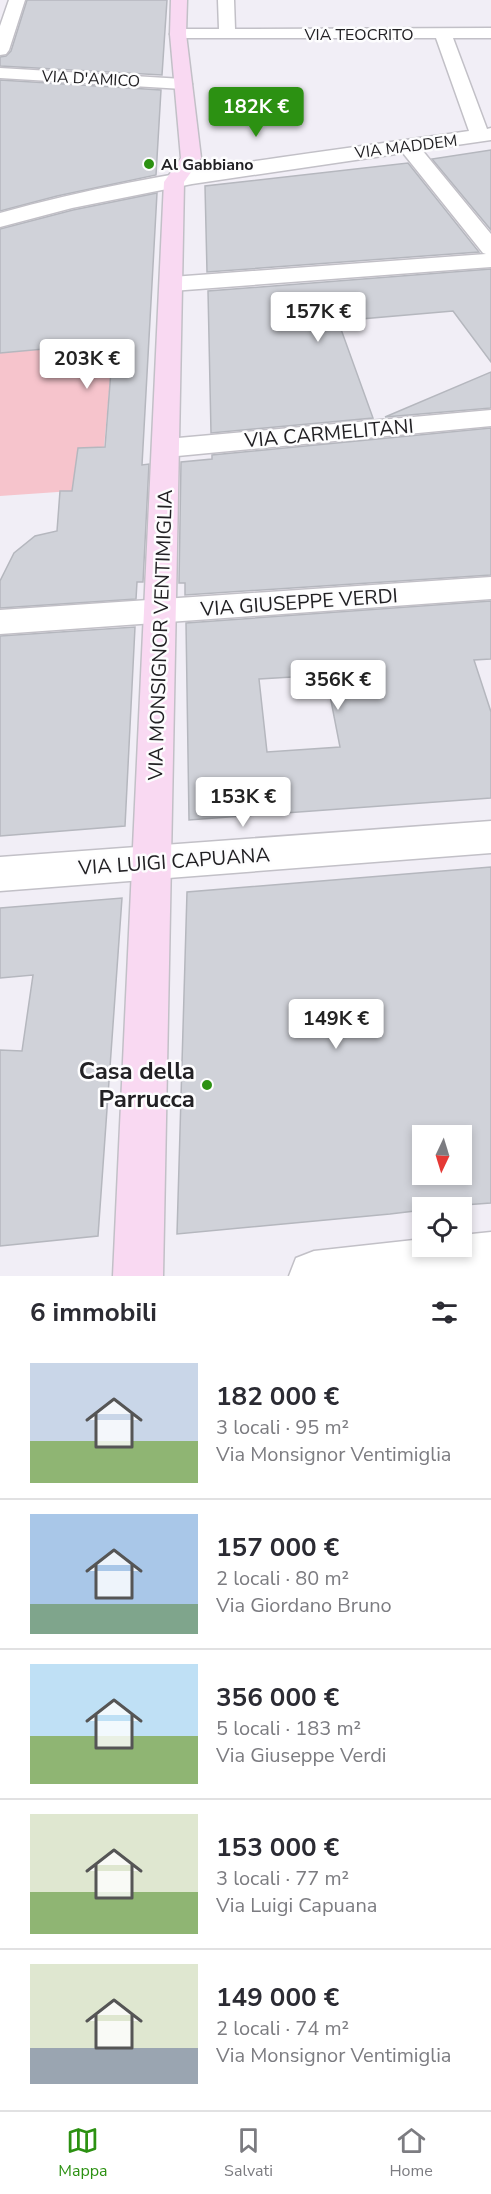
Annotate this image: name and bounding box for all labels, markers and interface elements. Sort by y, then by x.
street label: VIA TEOCRITO [304,24,413,46]
street label: VIA D'AMICO [40,65,141,93]
pin: 182K € [207,87,305,138]
text: 182K € [223,93,289,120]
street label: VIA MADDEM [353,130,459,164]
place label: Al Gabbiano [161,154,253,176]
marker: Al Gabbiano [142,157,156,171]
pin: 157K € [269,292,367,343]
text: 157K € [285,298,351,325]
pin: 203K € [38,339,136,390]
text: 203K € [54,345,120,372]
street label: VIA CARMELITANI [242,413,415,454]
street label: VIA MONSIGNOR VENTIMIGLIA [142,489,179,782]
street label: VIA GIUSEPPE VERDI [198,582,399,623]
pin: 356K € [289,660,387,711]
text: 356K € [305,666,371,693]
pin: 153K € [194,777,292,828]
text: 153K € [210,783,276,810]
street label: VIA LUIGI CAPUANA [76,841,271,882]
pin: 149K € [287,999,385,1050]
text: 149K € [303,1005,369,1032]
place label: Casa della Parrucca [79,1055,195,1115]
marker: Casa della Parrucca [200,1078,214,1092]
north arrow [412,1125,472,1185]
map controls [412,1125,472,1257]
button: locate [412,1197,472,1257]
text: 6 immobili [30,1295,157,1330]
icon: filters [428,1296,461,1329]
text: 182 000 € [216,1379,339,1414]
icon: home [78,1387,150,1459]
text: 3 locali · 95 m² [216,1414,349,1441]
text: Via Monsignor Ventimiglia [216,1441,451,1468]
text: 157 000 € [216,1530,339,1565]
icon: home [78,1538,150,1610]
text: 2 locali · 80 m² [216,1565,349,1592]
text: Via Giordano Bruno [216,1592,392,1619]
text: 356 000 € [216,1680,339,1715]
icon: home [78,1688,150,1760]
text: 5 locali · 183 m² [216,1715,361,1742]
text: Via Giuseppe Verdi [216,1742,386,1769]
text: 153 000 € [216,1830,339,1865]
icon: home [78,1838,150,1910]
text: 3 locali · 77 m² [216,1865,349,1892]
text: Via Luigi Capuana [216,1892,377,1919]
text: 149 000 € [216,1980,339,2015]
icon: home [78,1988,150,2060]
text: 2 locali · 74 m² [216,2015,349,2042]
text: Via Monsignor Ventimiglia [216,2042,451,2069]
tab: Mappa [58,2124,108,2182]
tab: Salvati [224,2124,273,2182]
tab: Home [389,2124,433,2182]

